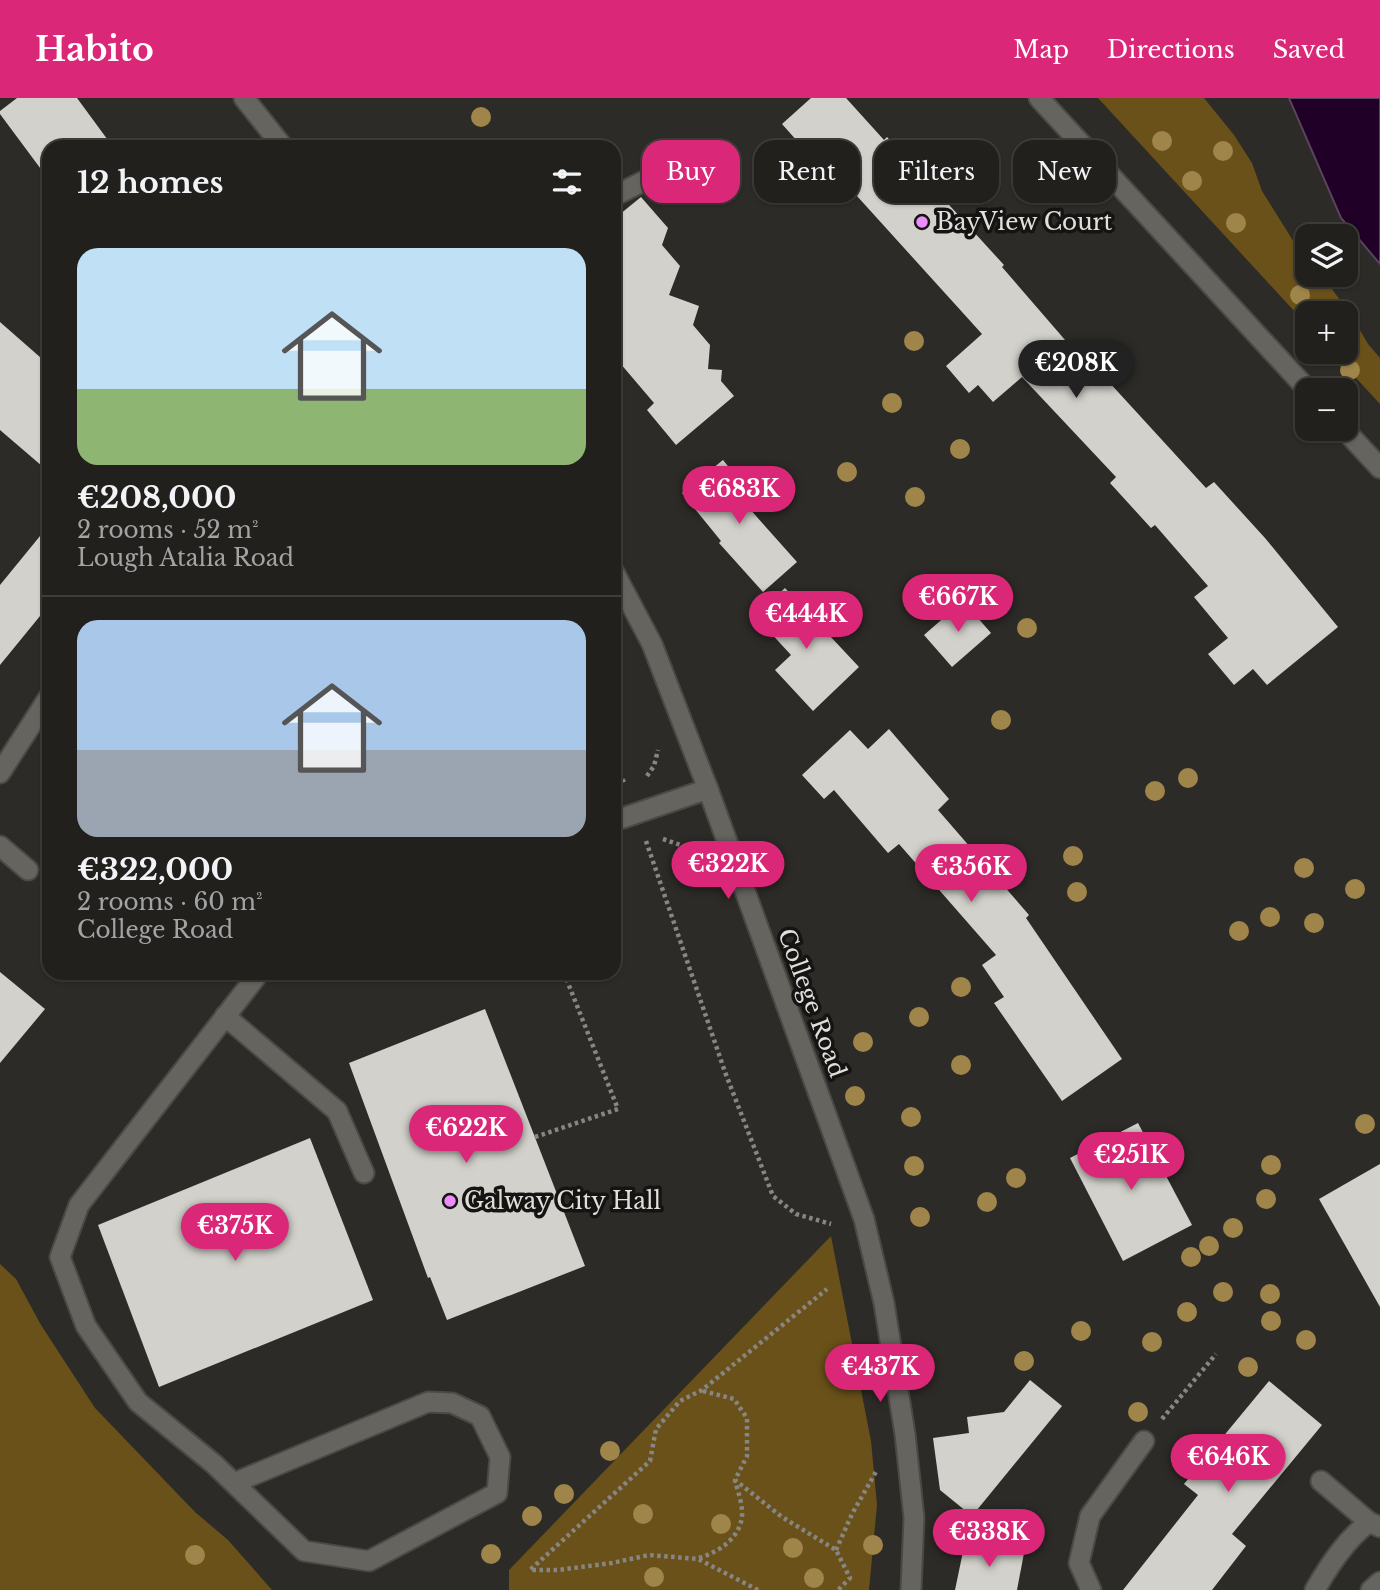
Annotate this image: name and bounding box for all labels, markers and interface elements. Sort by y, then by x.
text: Habito [35,29,154,70]
text: Map [1013,35,1069,64]
text: Directions [1107,35,1235,64]
text: Saved [1273,35,1345,64]
chip: Buy [642,140,740,203]
chip: Rent [754,140,860,203]
chip: Filters [874,140,999,203]
chip: New [1013,140,1116,203]
icon: filters [548,163,586,201]
text: 12 homes [77,164,224,201]
place label: BayView Court [936,208,1113,236]
marker: BayView Court [914,214,930,230]
map controls [1295,224,1358,441]
button: layers [1295,224,1358,287]
icon: home [269,293,395,419]
button: + [1295,301,1358,364]
pin: €208K [1027,341,1125,400]
text: €208K [1034,349,1118,377]
button: − [1295,378,1358,441]
pin: €683K [690,466,788,526]
text: €683K [698,475,780,503]
text: €208,000 [77,479,236,516]
text: 2 rooms · 52 m² [77,516,259,544]
text: Lough Atalia Road [77,544,294,572]
pin: €667K [909,574,1007,634]
text: €667K [918,583,998,611]
pin: €444K [757,592,855,651]
text: €444K [765,600,847,628]
icon: home [269,665,395,791]
pin: €322K [679,842,777,901]
pin: €356K [922,844,1020,904]
text: €322K [687,850,769,878]
text: €322,000 [77,851,233,888]
text: €356K [931,853,1011,881]
text: 2 rooms · 60 m² [77,888,263,916]
text: College Road [77,916,233,944]
street label: College Road [772,925,852,1081]
pin: €622K [417,1105,515,1165]
text: €622K [425,1114,507,1142]
pin: €251K [1082,1132,1180,1192]
text: €251K [1093,1141,1169,1169]
place label: Galway City Hall [464,1187,661,1215]
marker: Galway City Hall [442,1193,458,1209]
pin: €375K [186,1204,284,1263]
text: €375K [197,1212,273,1240]
pin: €437K [831,1344,929,1404]
text: €437K [841,1353,919,1381]
pin: €646K [1179,1434,1277,1494]
text: €646K [1187,1443,1269,1471]
pin: €338K [940,1510,1038,1569]
text: €338K [949,1518,1029,1546]

